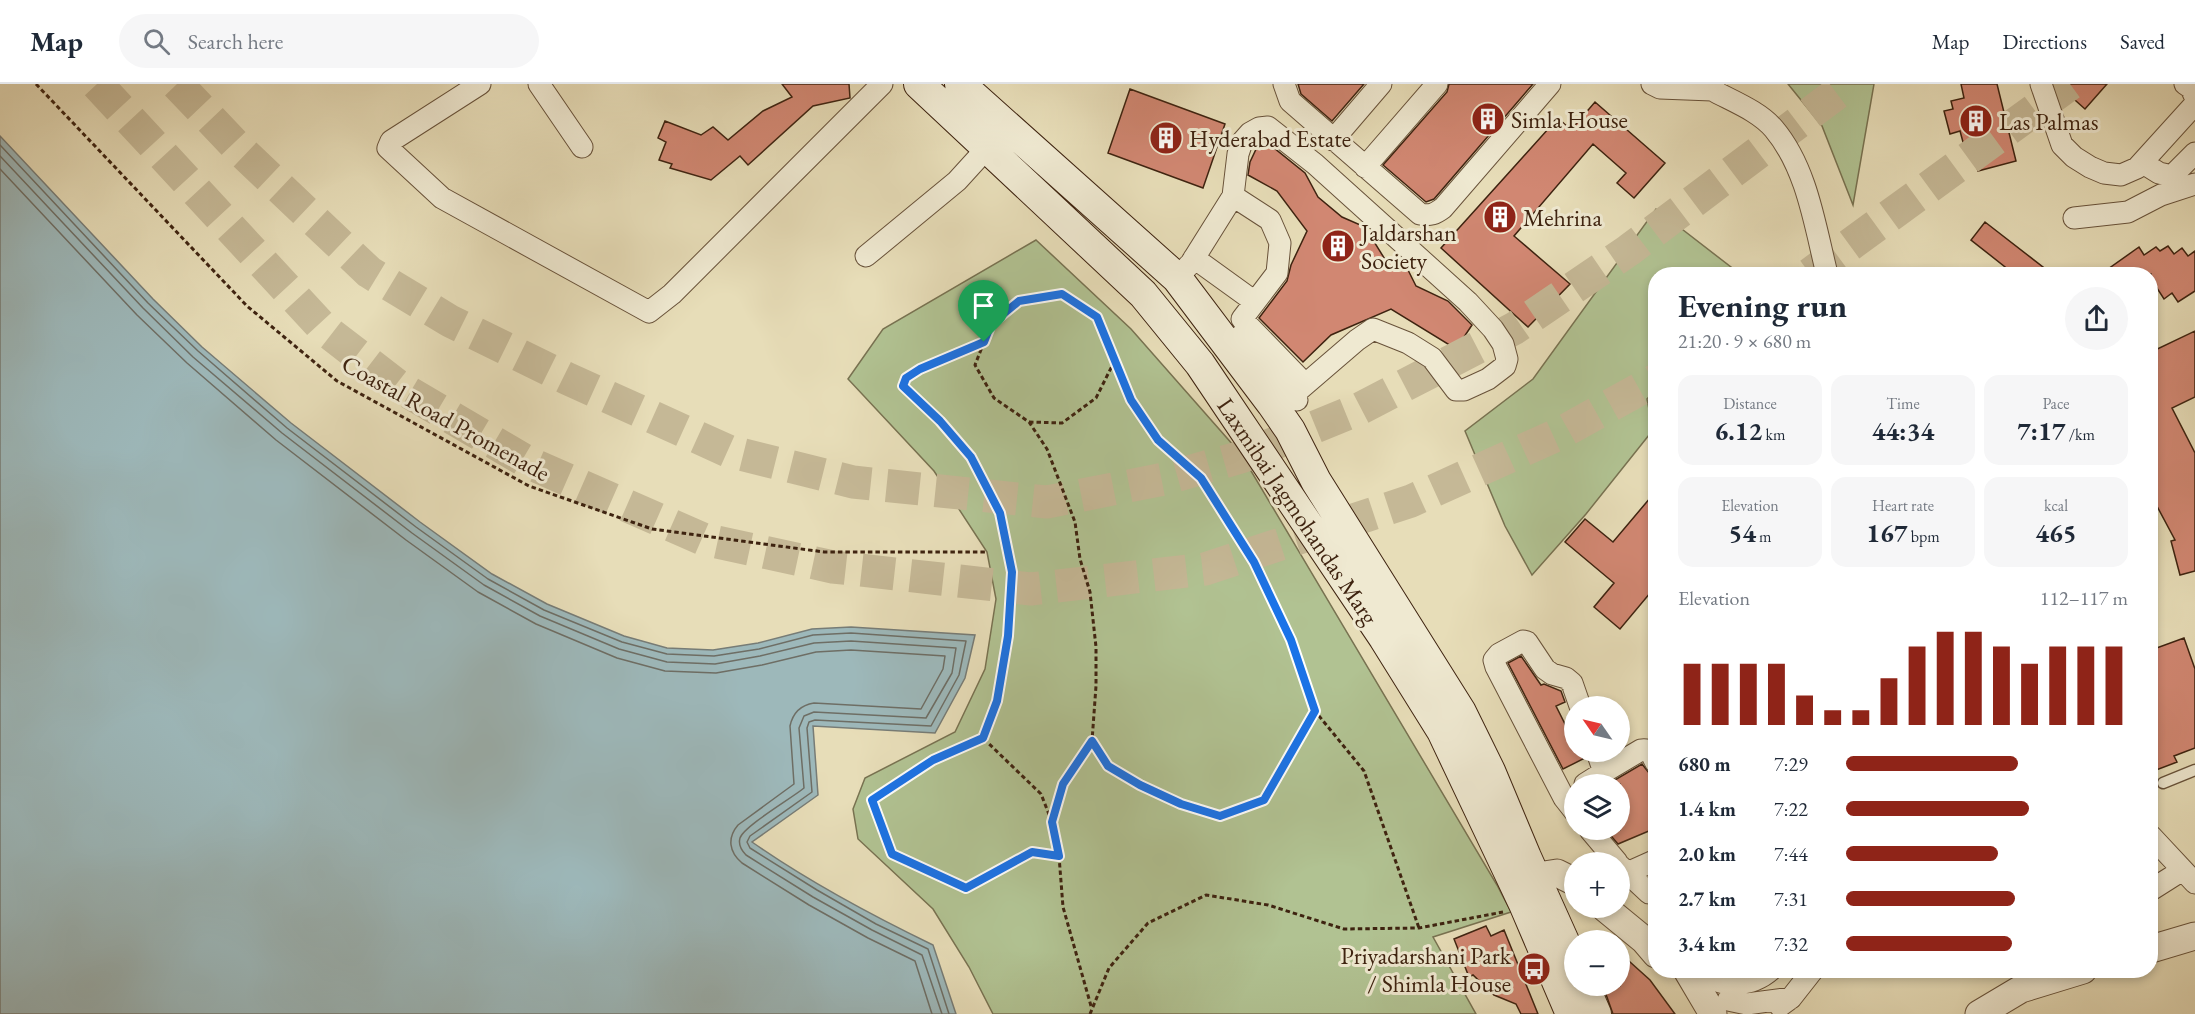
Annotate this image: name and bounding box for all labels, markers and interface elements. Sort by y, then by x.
search box [119,14,539,68]
text: Map [30,23,83,59]
icon: search [140,25,173,58]
text: Search here [188,27,283,56]
text: Map [1932,28,1969,55]
text: Directions [2002,28,2087,55]
text: Saved [2120,28,2165,55]
building icon: Simla House [1470,101,1506,137]
building icon: Las Palmas [1958,103,1994,139]
place label: Simla House [1511,104,1628,135]
place label: Las Palmas [1999,106,2099,137]
building icon: Hyderabad Estate [1148,120,1184,156]
place label: Hyderabad Estate [1189,123,1351,154]
building icon: Mehrina [1482,199,1518,235]
place label: Mehrina [1523,202,1602,233]
place label: Jaldarshan Society [1359,217,1457,276]
building icon: Jaldarshan Society [1320,228,1356,264]
pin [958,280,1009,342]
text: Evening run [1678,284,1847,327]
button: share [2065,287,2128,350]
icon: arrive [967,289,1000,322]
text: 21:20 · 9 × 680 m [1678,328,1811,354]
street label: Coastal Road Promenade [336,348,556,488]
street label: Laxmibai Jagmohandas Marg [1210,392,1386,631]
text: Distance [1723,393,1777,414]
text: Time [1886,393,1920,414]
text: Pace [2043,393,2069,414]
text: 6.12 [1715,414,1762,448]
text: 44:34 [1872,414,1934,448]
text: 7:17 [2017,414,2066,448]
text: km [1762,424,1785,445]
text: /km [2066,424,2095,445]
text: Elevation [1721,495,1779,516]
text: Heart rate [1872,495,1934,516]
text: kcal [2044,495,2068,516]
text: 54 [1728,516,1756,550]
text: 167 [1866,516,1908,550]
text: 465 [2035,516,2077,550]
text: m [1756,526,1772,547]
text: bpm [1908,526,1940,547]
text: Elevation [1678,585,1750,611]
text: 112–117 m [2040,585,2128,611]
north arrow [1564,696,1630,762]
map controls [1564,696,1630,996]
text: 680 m [1678,751,1731,777]
text: 7:29 [1774,751,1808,777]
button: layers [1564,774,1630,840]
text: 1.4 km [1678,796,1736,822]
text: 7:22 [1774,796,1808,822]
text: 2.0 km [1678,841,1736,867]
text: 7:44 [1774,841,1808,867]
button: + [1564,852,1630,918]
text: 2.7 km [1678,886,1736,912]
text: 7:31 [1774,886,1808,912]
button: − [1564,930,1630,996]
text: 3.4 km [1678,931,1736,957]
text: 7:32 [1774,931,1808,957]
place label: Priyadarshani Park / Shimla House [1340,940,1512,999]
bus stop icon: Priyadarshani Park / Shimla House [1516,951,1552,987]

